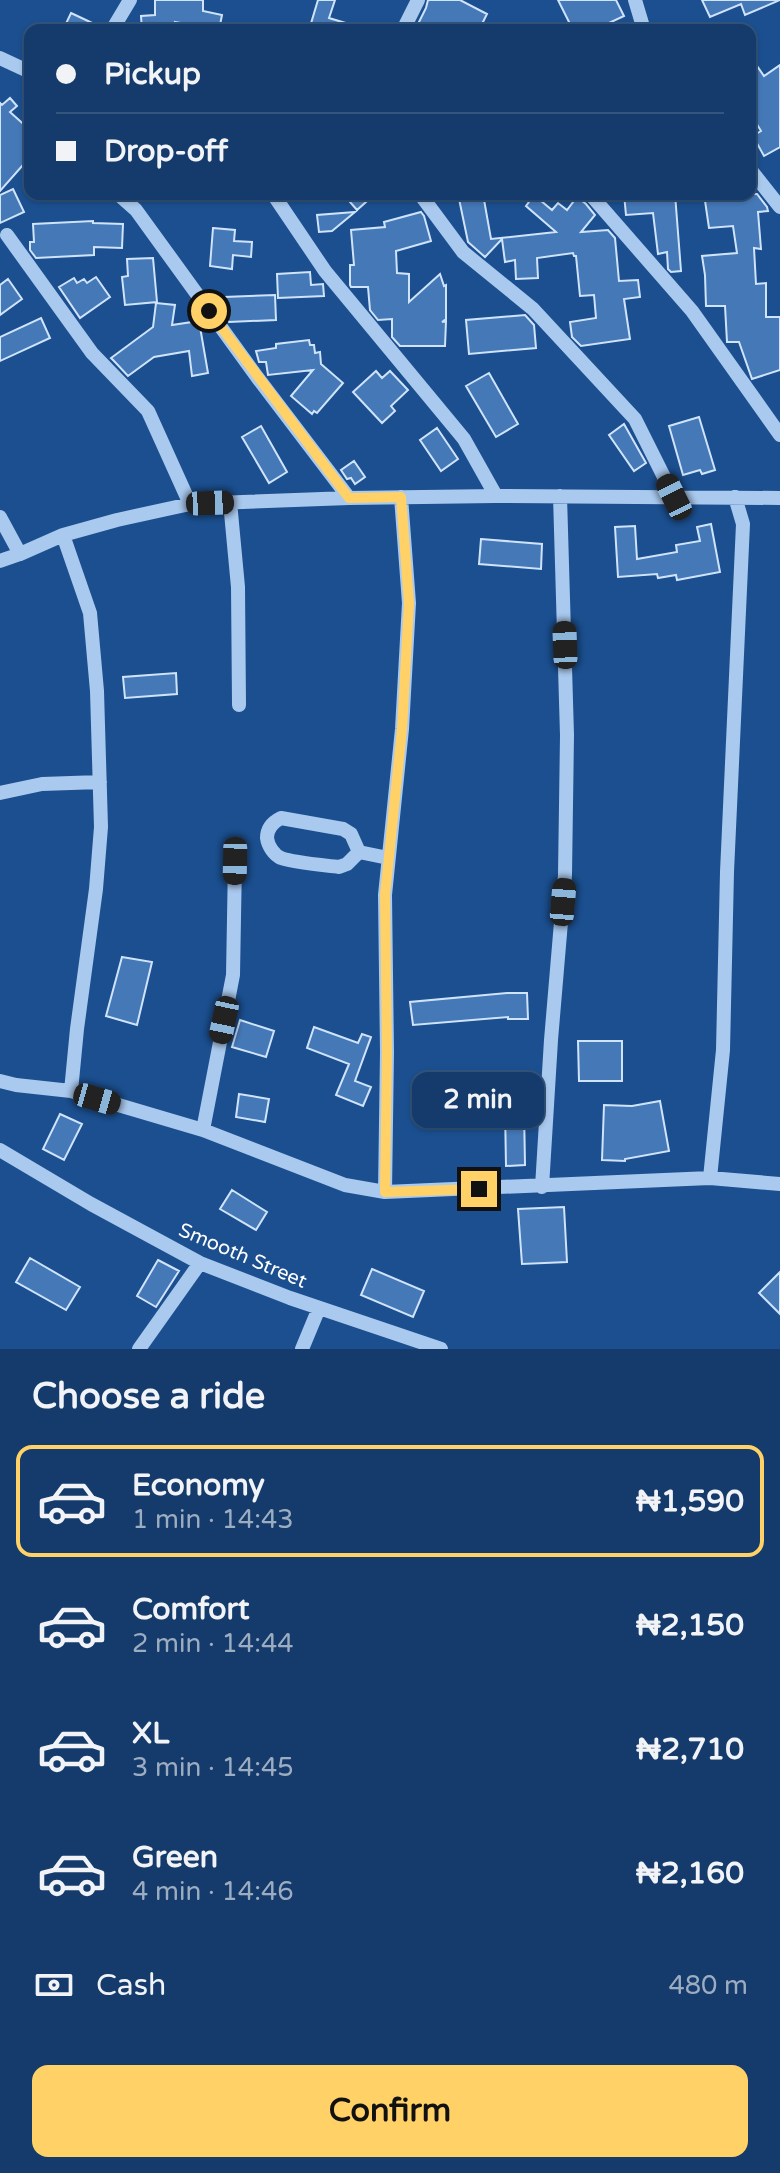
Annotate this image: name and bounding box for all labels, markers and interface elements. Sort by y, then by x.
text: Pickup [104,56,201,93]
text: Drop-off [104,133,228,170]
route start [191,293,227,329]
car [653,470,695,524]
car [186,490,234,516]
car [552,621,578,669]
car [223,837,247,885]
car [549,877,577,927]
car [207,994,241,1046]
callout: 2 min [413,1073,545,1129]
car [71,1081,123,1117]
text: 2 min [443,1084,513,1115]
route end [461,1171,497,1207]
street label: Smooth Street [175,1218,311,1294]
text: Choose a ride [32,1375,265,1418]
icon: car [36,1465,108,1537]
text: Economy [132,1467,265,1504]
text: ₦1,590 [636,1483,744,1520]
text: 1 min · 14:43 [132,1504,294,1535]
icon: car [36,1589,108,1661]
text: Comfort [132,1591,250,1628]
text: ₦2,150 [636,1607,744,1644]
text: 2 min · 14:44 [132,1628,294,1659]
icon: car [36,1713,108,1785]
text: XL [132,1715,169,1752]
text: ₦2,710 [636,1731,744,1768]
text: 3 min · 14:45 [132,1752,294,1783]
icon: car [36,1837,108,1909]
text: Green [132,1839,218,1876]
text: ₦2,160 [636,1855,744,1892]
text: 4 min · 14:46 [132,1876,294,1907]
icon: cash [32,1963,76,2007]
text: Cash [96,1967,166,2004]
text: 480 m [668,1970,748,2001]
button: Confirm [32,2065,748,2157]

